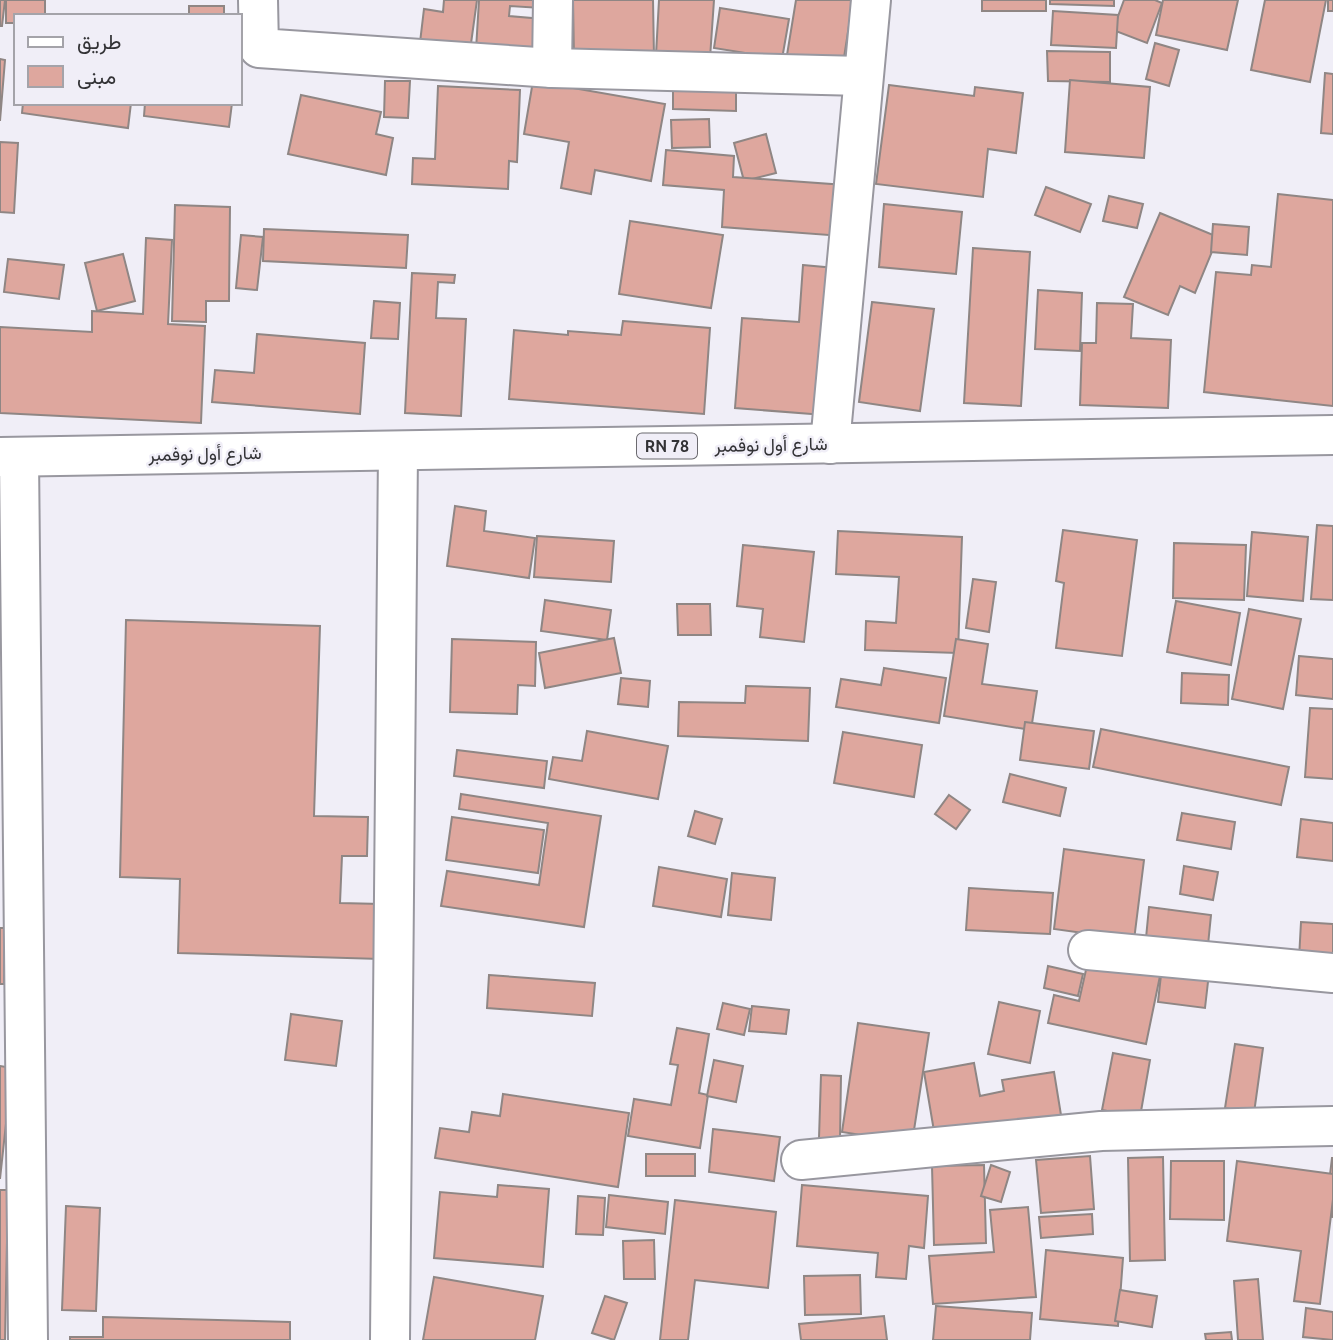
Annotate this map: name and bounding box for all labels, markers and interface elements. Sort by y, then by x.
legend [14,14,242,105]
text: طريق [77,29,122,55]
text: مبنى [77,64,116,89]
street label: شارع أول نوفمبر [713,433,828,458]
road number: RN 78 [637,434,697,458]
street label: شارع أول نوفمبر [147,442,262,467]

